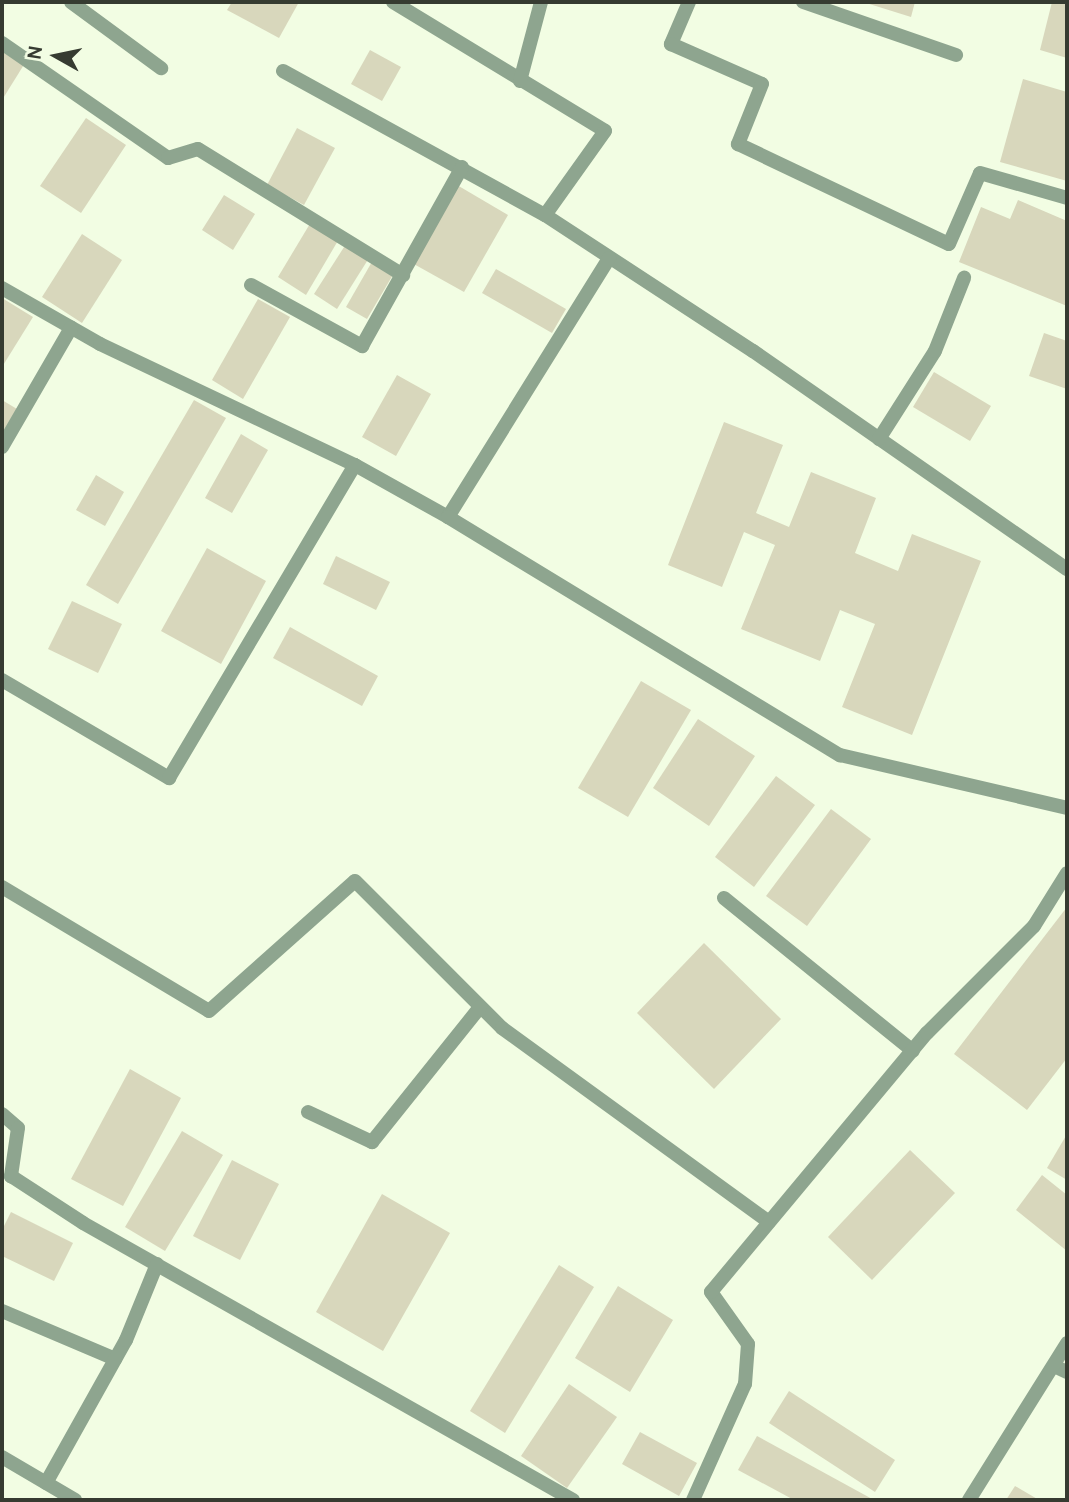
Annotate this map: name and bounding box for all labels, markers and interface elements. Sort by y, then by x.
north arrow [21,21,91,91]
text: N [22,44,47,61]

